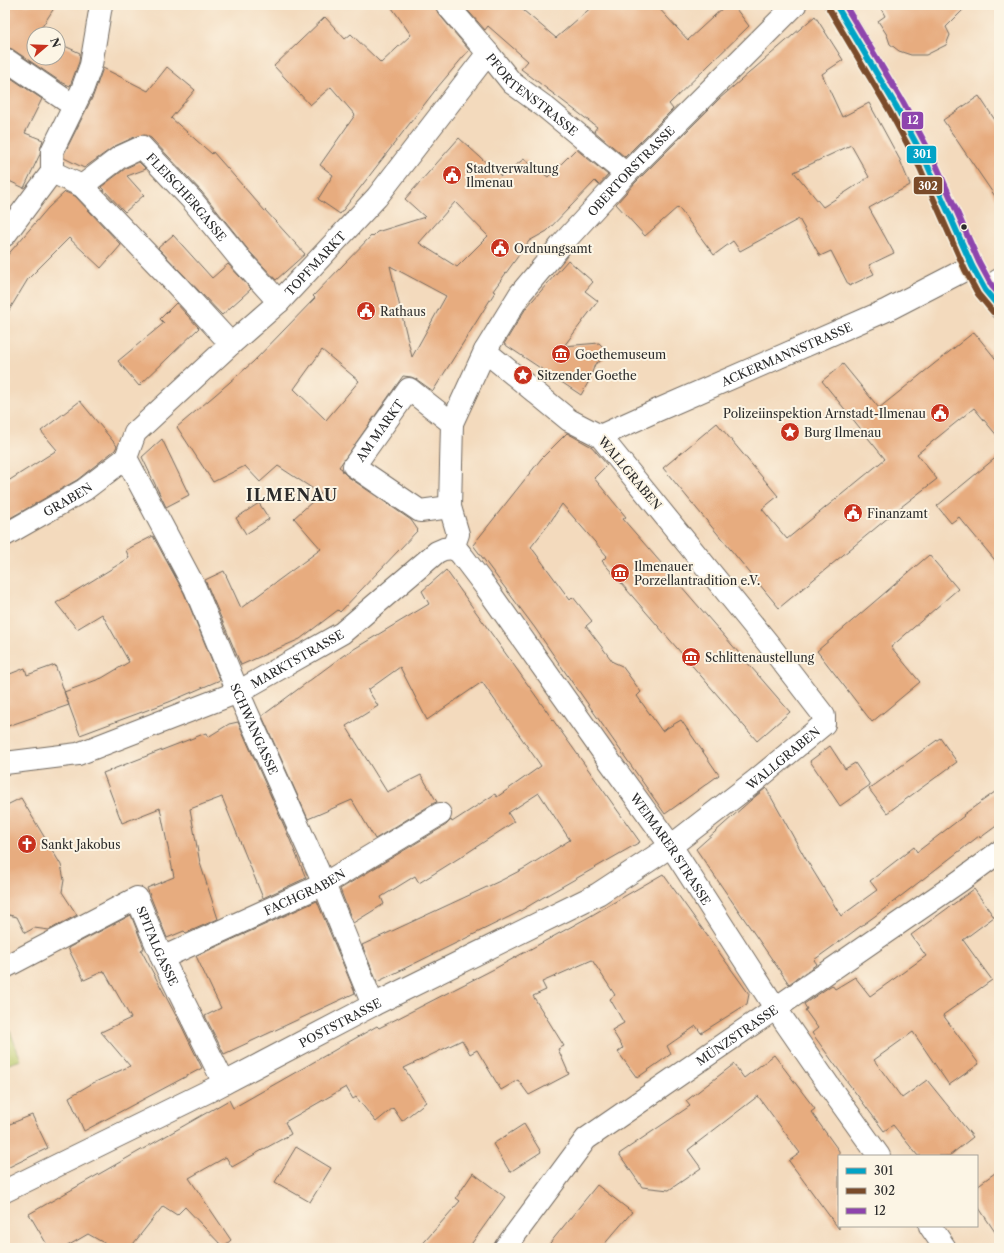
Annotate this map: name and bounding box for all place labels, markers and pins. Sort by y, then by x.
place label: Stadtverwaltung Ilmenau [466,161,559,190]
public building icon: Stadtverwaltung Ilmenau [441,164,463,186]
unlabelled marker [959,222,969,232]
public building icon: Ordnungsamt [489,237,511,259]
place label: Ordnungsamt [514,241,593,256]
public building icon: Rathaus [355,300,377,322]
place label: Rathaus [380,304,426,319]
museum icon: Goethemuseum [550,343,572,365]
place label: Goethemuseum [575,347,666,362]
place icon: Sitzender Goethe [512,364,534,386]
place label: Sitzender Goethe [537,368,637,383]
public building icon: Polizeiinspektion Arnstadt-Ilmenau [929,402,951,424]
place label: Polizeiinspektion Arnstadt-Ilmenau [723,406,927,421]
place icon: Burg Ilmenau [779,421,801,443]
place label: Burg Ilmenau [804,425,882,440]
public building icon: Finanzamt [842,502,864,524]
place label: Finanzamt [867,506,928,521]
place label: Ilmenauer Porzellantradition e.V. [634,559,760,588]
museum icon: Ilmenauer Porzellantradition e.V. [609,562,631,584]
museum icon: Schlittenaustellung [680,646,702,668]
place label: Schlittenaustellung [705,650,815,665]
church icon: Sankt Jakobus [16,833,38,855]
place label: Sankt Jakobus [41,837,120,852]

